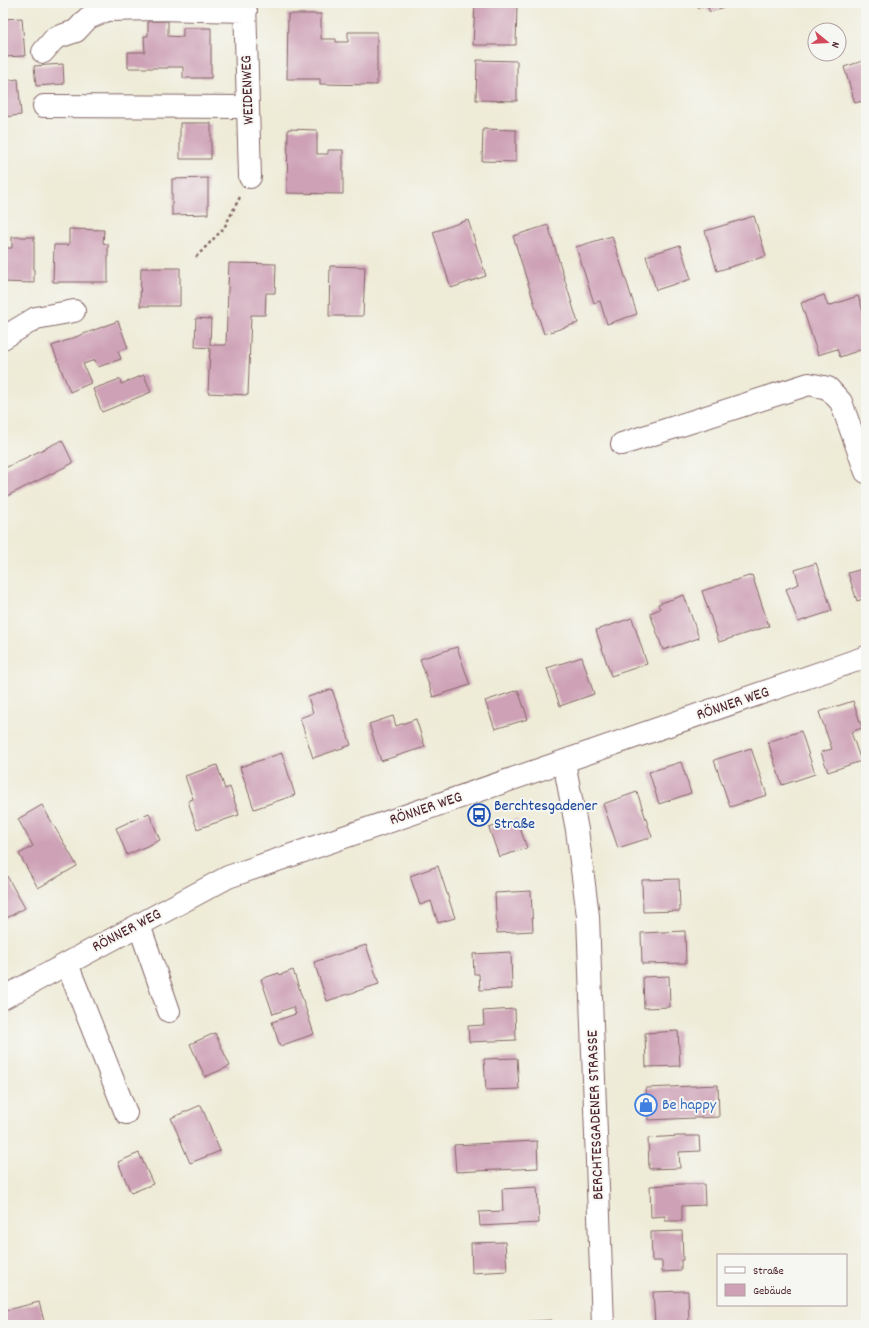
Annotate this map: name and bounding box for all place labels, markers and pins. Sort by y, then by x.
place label: Berchtesgadener Straße [494,795,597,836]
bus stop icon: Berchtesgadener Straße [466,802,492,828]
shop icon: Be happy [633,1092,659,1118]
place label: Be happy [662,1094,717,1117]

